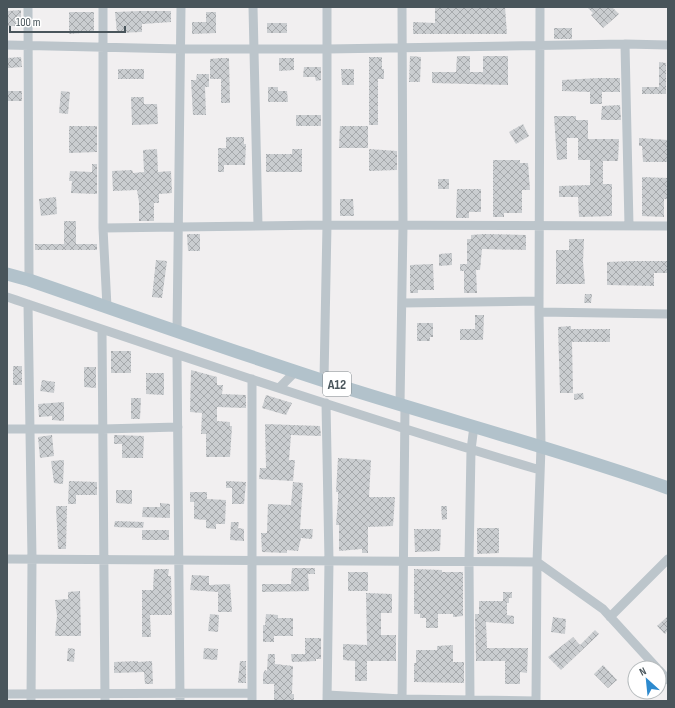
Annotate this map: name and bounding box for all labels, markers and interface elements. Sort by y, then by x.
scale bar [10,8,125,34]
text: 100 m [16,15,41,30]
road number: A12 [323,372,351,396]
north arrow [627,660,667,700]
text: N [637,664,648,679]

